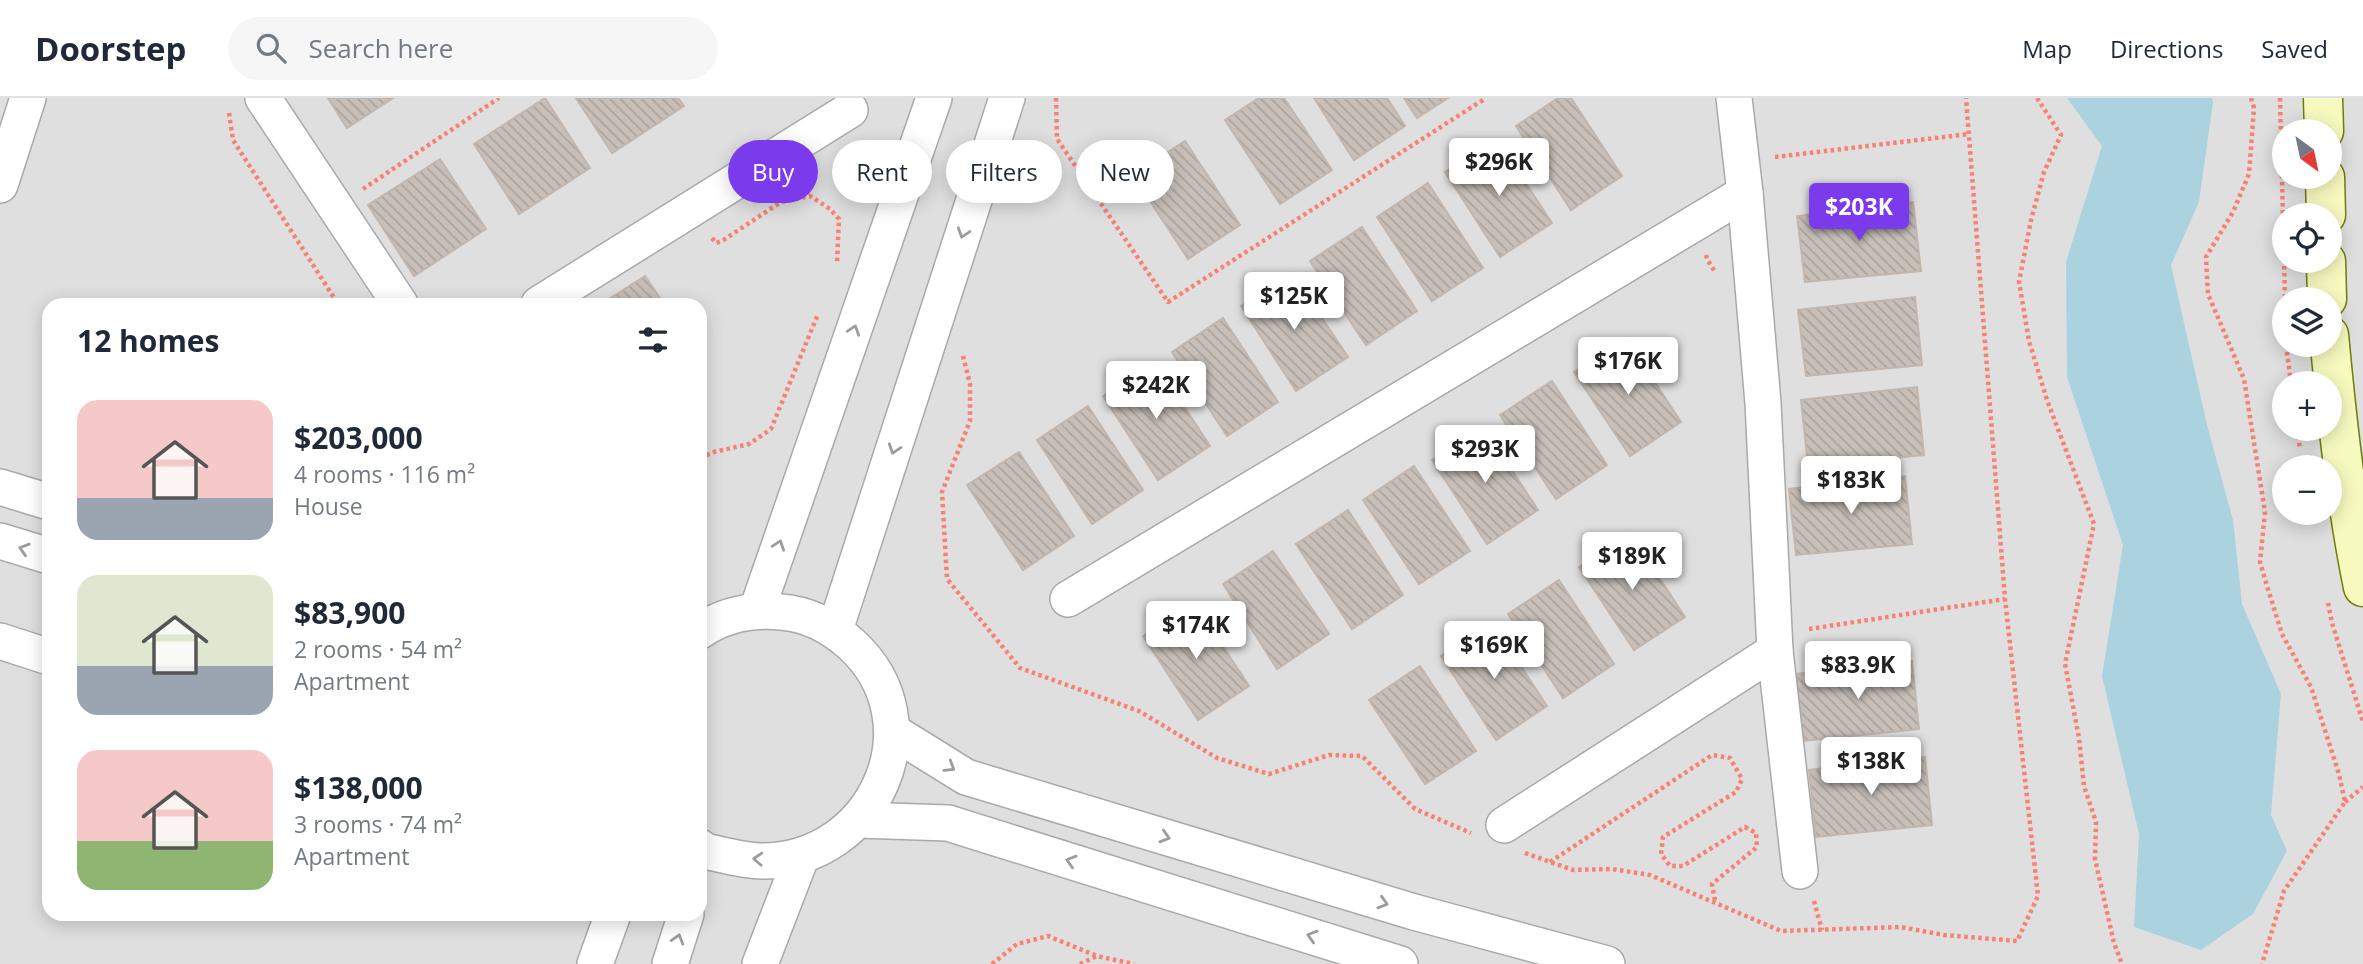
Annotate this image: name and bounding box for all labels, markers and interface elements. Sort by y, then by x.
search box [228,17,718,80]
text: Doorstep [35,26,186,71]
icon: search [252,29,290,67]
text: Search here [308,30,453,66]
text: Map [2022,32,2072,65]
text: Directions [2110,32,2223,65]
text: Saved [2261,32,2328,65]
north arrow [2272,119,2342,189]
map controls [2272,119,2342,525]
pin: $296K [1450,139,1548,198]
chip: Buy [728,140,818,203]
chip: Rent [832,140,932,203]
chip: Filters [946,140,1062,203]
chip: New [1076,140,1174,203]
text: $296K [1465,145,1533,177]
pin: $203K [1810,184,1908,243]
text: $203K [1825,190,1893,222]
button: locate [2272,203,2342,273]
one-way arrow [957,226,971,239]
pin: $125K [1245,272,1343,332]
text: $125K [1260,279,1328,311]
button: layers [2272,287,2342,357]
text: 12 homes [77,320,220,361]
icon: filters [634,321,672,359]
one-way arrow [846,325,860,337]
pin: $176K [1579,338,1677,397]
text: $176K [1594,344,1662,376]
pin: $242K [1107,362,1205,421]
text: $242K [1122,368,1190,400]
button: + [2272,371,2342,441]
text: $203,000 [294,417,423,458]
pin: $293K [1436,426,1534,485]
icon: home [133,428,217,512]
text: $293K [1451,432,1519,464]
one-way arrow [887,443,902,455]
button: − [2272,455,2342,525]
pin: $183K [1802,456,1900,516]
text: 4 rooms · 116 m² [294,458,475,490]
text: $183K [1817,463,1885,495]
text: House [294,490,363,522]
pin: $189K [1583,532,1681,592]
text: $189K [1598,539,1666,571]
one-way arrow [771,540,785,552]
one-way arrow [19,542,31,557]
text: $83,900 [294,592,405,633]
pin: $174K [1147,602,1245,661]
icon: home [133,603,217,687]
text: $174K [1162,608,1230,640]
pin: $169K [1445,622,1543,681]
text: $169K [1460,628,1528,660]
text: 2 rooms · 54 m² [294,633,462,665]
pin: $83.9K [1801,642,1915,701]
text: $83.9K [1821,648,1895,680]
text: Apartment [294,665,410,697]
pin: $138K [1822,738,1920,797]
text: $138K [1837,744,1905,776]
one-way arrow [942,758,955,771]
text: $138,000 [294,767,423,808]
icon: home [133,778,217,862]
text: 3 rooms · 74 m² [294,808,462,840]
one-way arrow [1159,829,1171,844]
text: Apartment [294,840,410,872]
one-way arrow [752,852,763,867]
one-way arrow [1065,855,1077,870]
one-way arrow [1377,895,1389,910]
one-way arrow [1306,930,1318,945]
one-way arrow [669,933,684,945]

